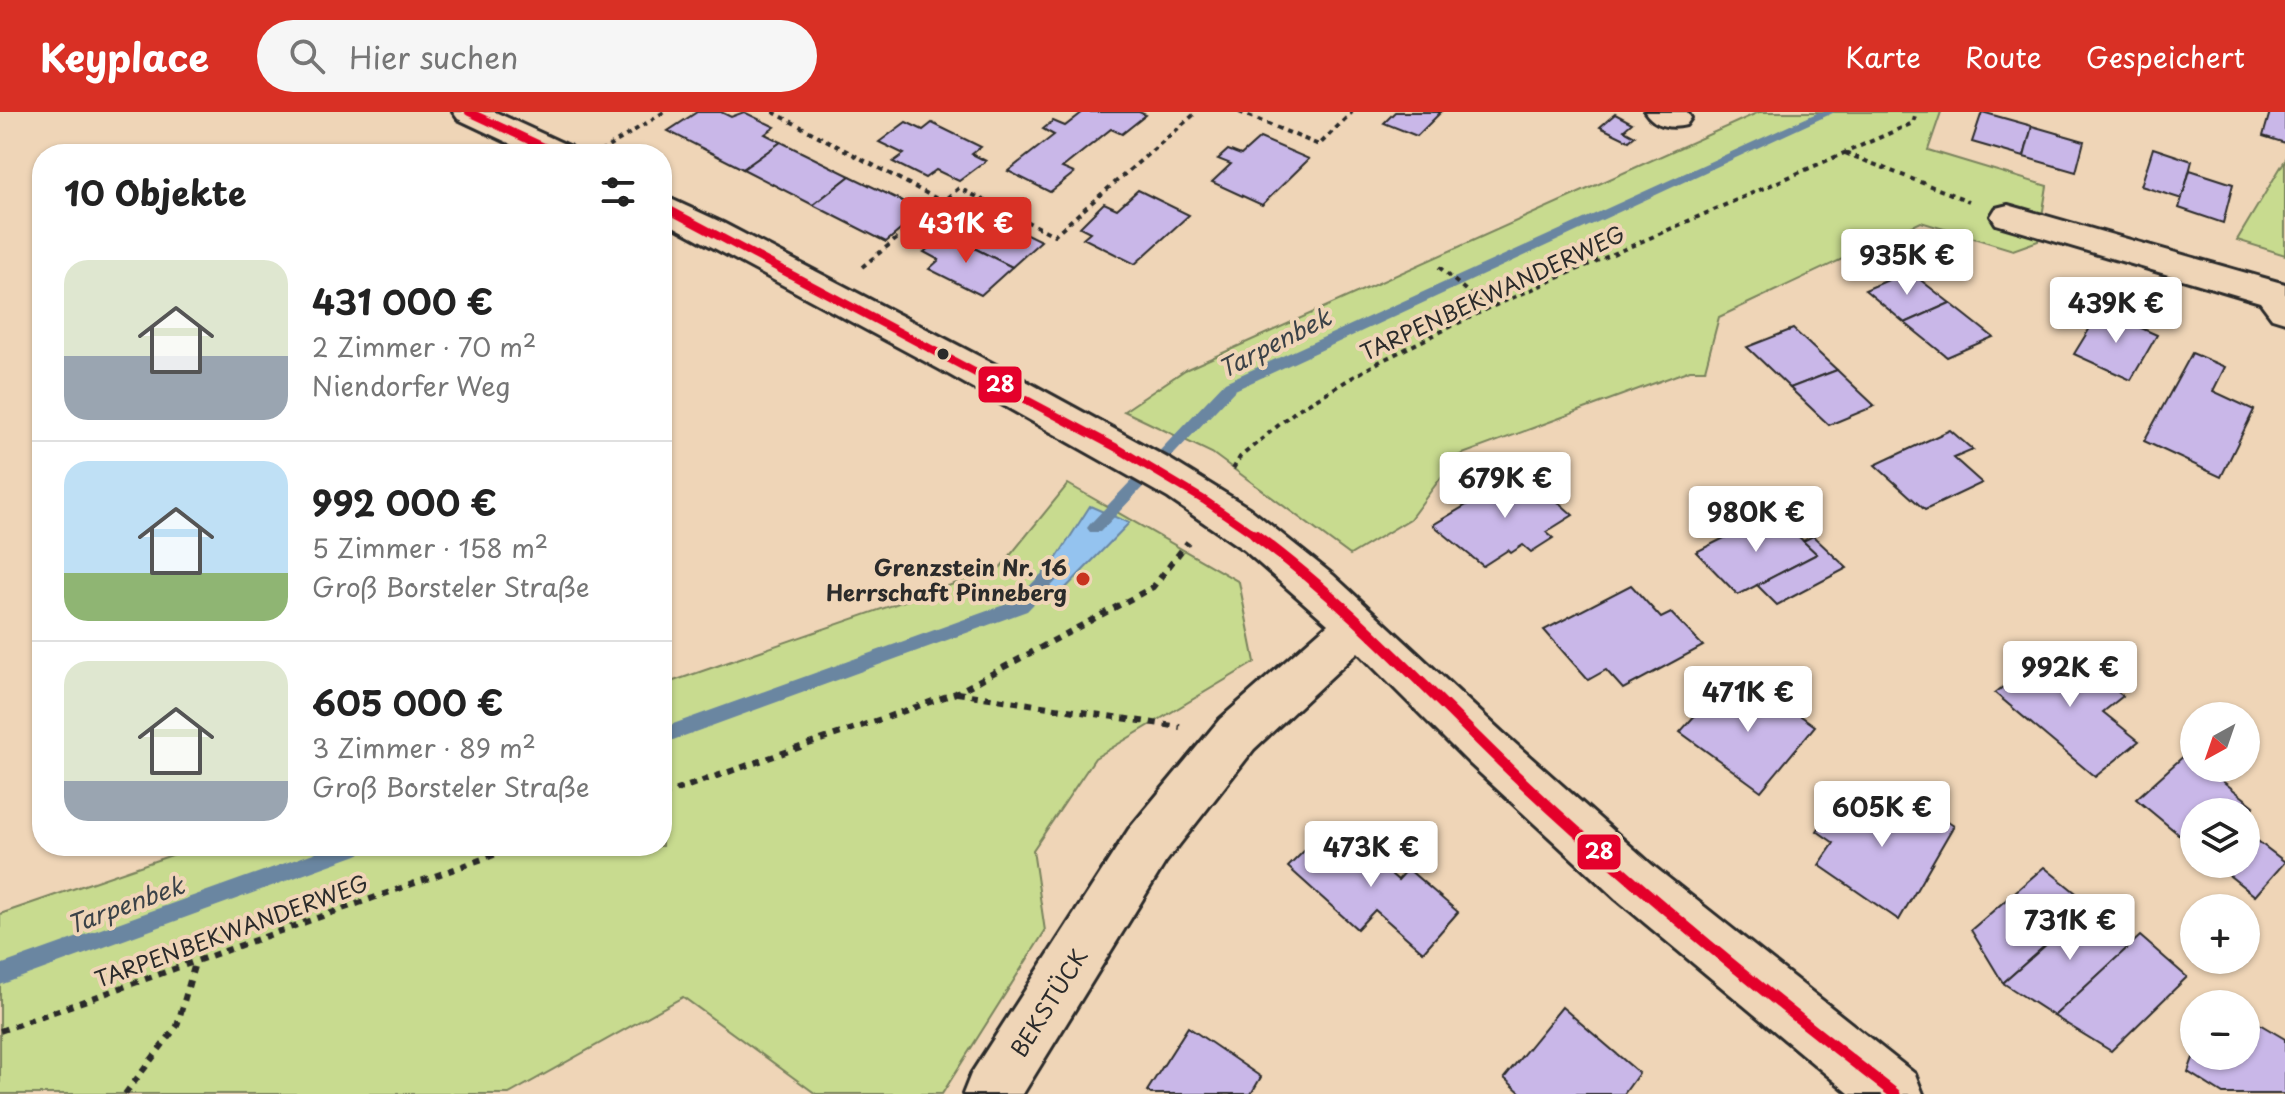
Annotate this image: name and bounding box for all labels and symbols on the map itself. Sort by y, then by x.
pin: 431K € [901,197,1031,265]
street label: TARPENBEKWANDERWEG [1354,216,1630,368]
pin: 935K € [1842,229,1972,297]
pin: 439K € [2051,277,2181,345]
water label: Tarpenbek [1211,298,1338,386]
unlabelled marker [935,346,951,362]
line badge: 28 [977,365,1023,404]
text: 28 [985,366,1015,399]
pin: 679K € [1440,452,1570,520]
pin: 980K € [1691,486,1821,554]
place label: Grenzstein Nr. 16 Herrschaft Pinneberg [826,550,1067,608]
marker: Grenzstein Nr. 16 Herrschaft Pinneberg [1074,570,1092,588]
pin: 992K € [2005,641,2135,709]
pin: 471K € [1683,666,1813,734]
north arrow [2180,702,2260,782]
pin: 605K € [1817,781,1947,849]
pin: 473K € [1306,821,1436,889]
line badge: 28 [1576,833,1622,871]
text: 28 [1584,833,1614,866]
street label: TARPENBEKWANDERWEG [90,865,372,995]
water label: Tarpenbek [61,866,190,942]
pin: 731K € [2005,894,2135,962]
street label: BEKSTÜCK [1001,941,1095,1063]

